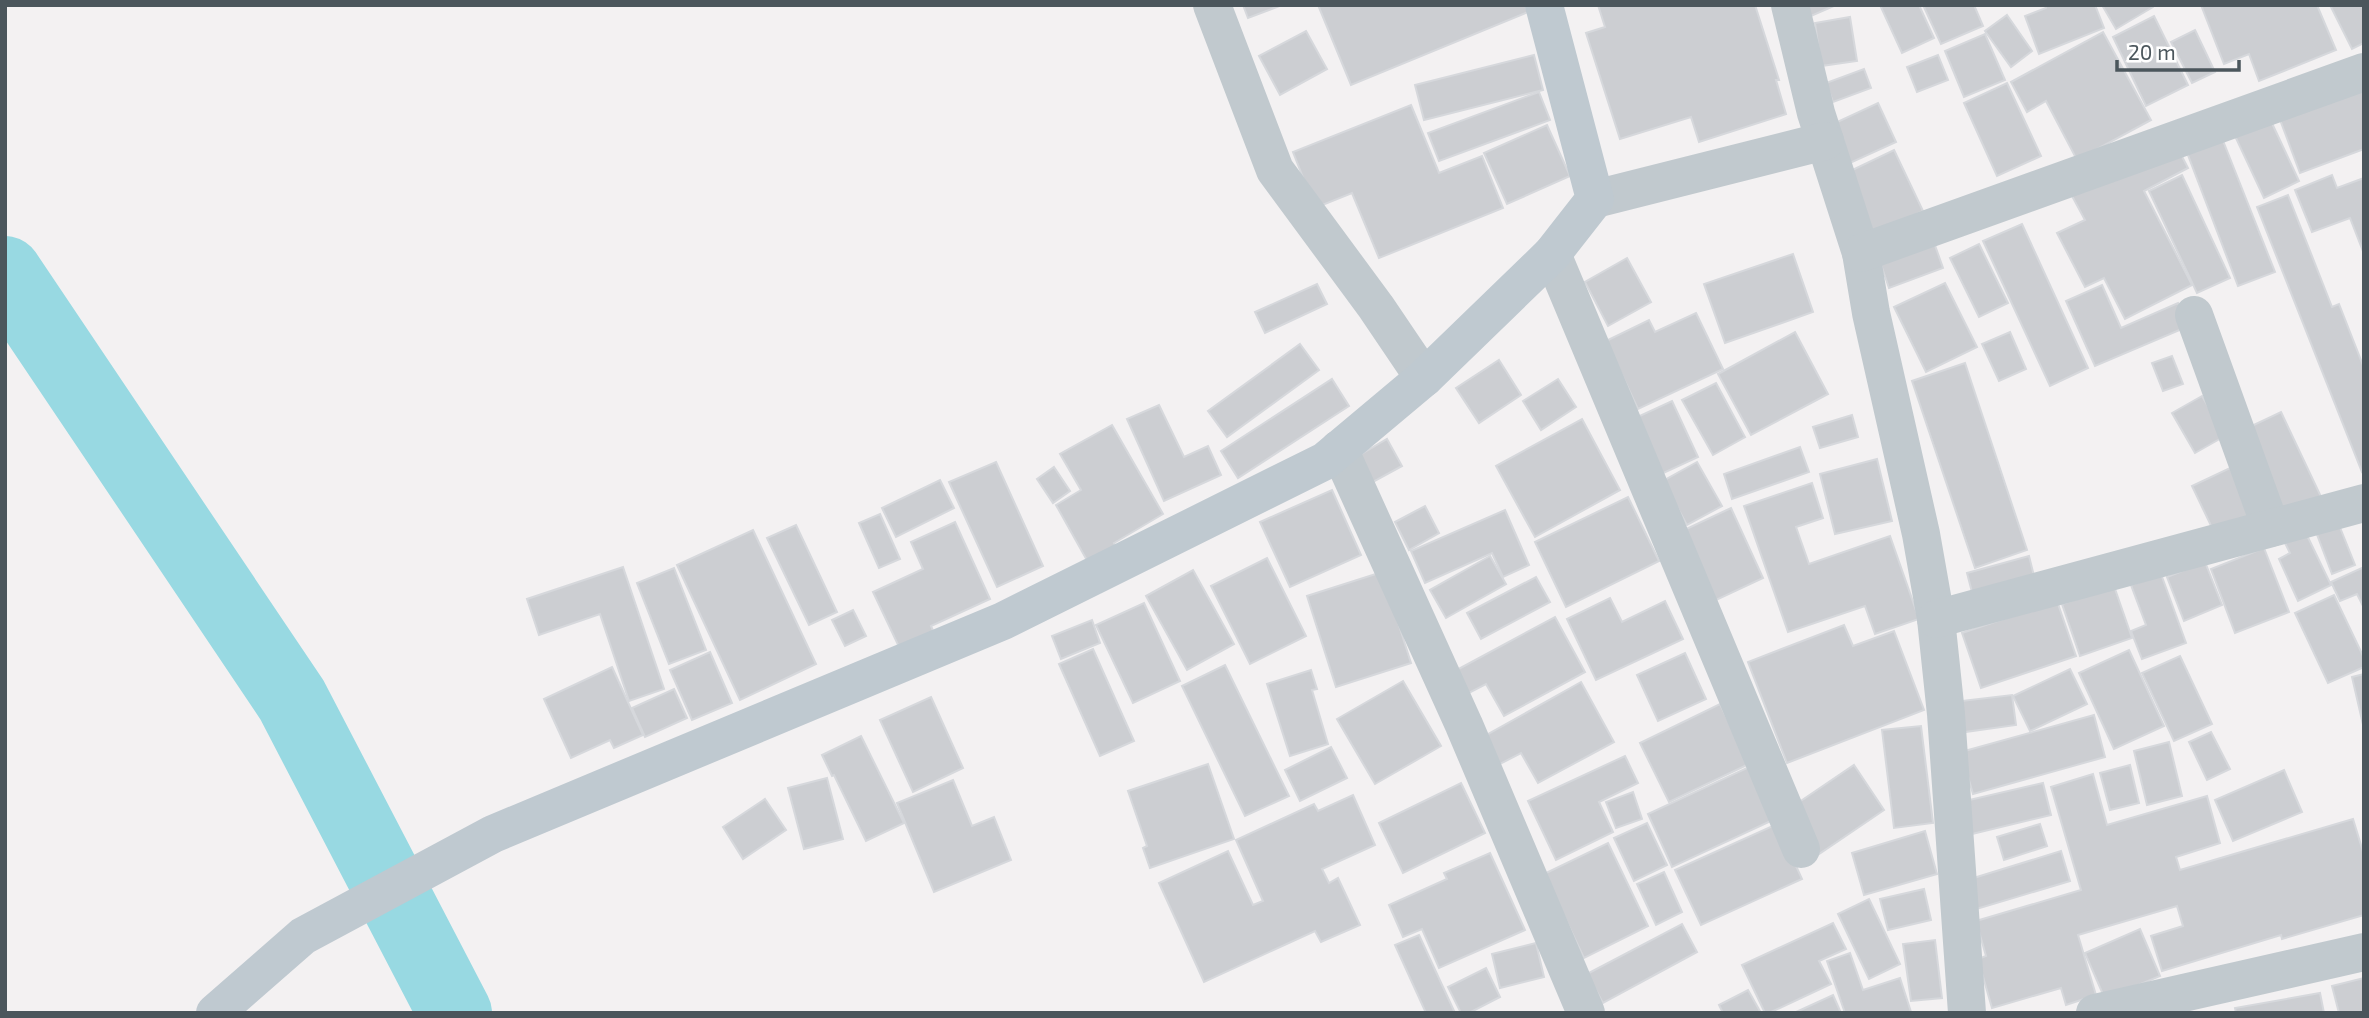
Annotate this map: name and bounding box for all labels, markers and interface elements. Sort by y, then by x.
scale bar [2117,28,2240,72]
text: 20 m [2128,39,2176,64]

